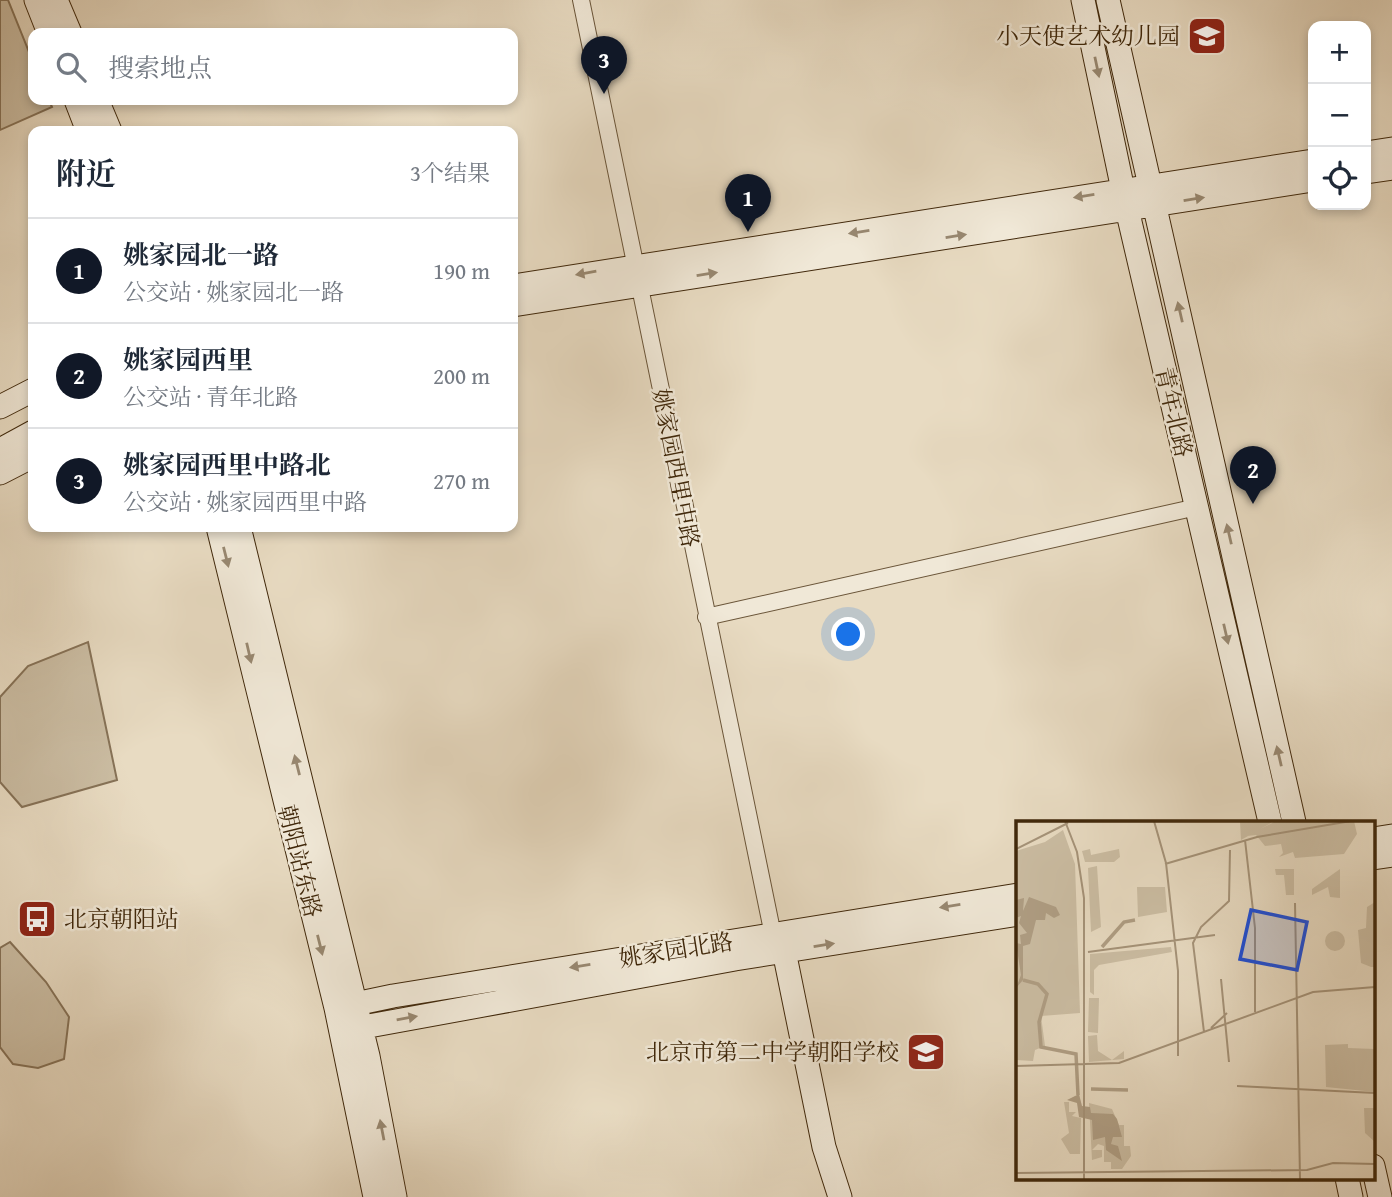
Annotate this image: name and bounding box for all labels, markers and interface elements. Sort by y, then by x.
school or university icon: 小天使艺术幼儿园 [1186,15,1228,57]
place label: 小天使艺术幼儿园 [996,19,1180,52]
map controls [1308,21,1371,210]
button: + [1308,21,1371,84]
search box [28,28,518,105]
pin: 3 [581,36,627,94]
icon: search [52,48,90,86]
text: 搜索地点 [108,48,212,87]
one-way arrow [1091,56,1102,78]
button: − [1308,84,1371,147]
button: locate [1308,147,1371,210]
text: 附近 [56,151,116,195]
text: 3个结果 [410,156,490,189]
pin: 1 [725,174,771,232]
one-way arrow [1073,191,1095,202]
one-way arrow [1183,193,1205,204]
one-way arrow [848,227,870,238]
one-way arrow [945,230,967,241]
text: 姚家园北一路 [123,235,279,274]
text: 1 [73,254,85,287]
text: 190 m [433,254,490,287]
one-way arrow [575,268,597,279]
one-way arrow [696,268,718,279]
text: 公交站 · 姚家园北一路 [123,275,344,308]
one-way arrow [1174,301,1185,323]
text: 姚家园西里 [123,340,253,379]
text: 2 [73,359,85,392]
text: 200 m [433,359,490,392]
street label: 青年北路 [1148,363,1201,460]
text: 公交站 · 青年北路 [123,380,298,413]
street label: 姚家园西里中路 [645,386,708,550]
text: 姚家园西里中路北 [123,445,331,484]
pin: 2 [1230,446,1276,504]
text: 3 [73,464,85,497]
text: 270 m [433,464,490,497]
text: 公交站 · 姚家园西里中路 [123,485,367,518]
one-way arrow [1223,523,1234,545]
one-way arrow [221,546,232,568]
your location [831,617,865,651]
one-way arrow [1221,623,1232,645]
one-way arrow [244,642,255,664]
one-way arrow [1273,745,1284,767]
one-way arrow [291,754,302,776]
street label: 朝阳站东路 [271,801,330,921]
inset map [1016,821,1374,1180]
bus stop icon: 北京朝阳站 [16,898,58,940]
one-way arrow [939,901,961,912]
place label: 北京朝阳站 [64,902,179,935]
street label: 姚家园北路 [617,924,735,975]
one-way arrow [315,934,326,956]
one-way arrow [813,939,835,950]
one-way arrow [569,961,591,972]
one-way arrow [396,1013,418,1024]
school or university icon: 北京市第二中学朝阳学校 [905,1031,947,1073]
place label: 北京市第二中学朝阳学校 [646,1035,899,1068]
one-way arrow [376,1119,387,1141]

